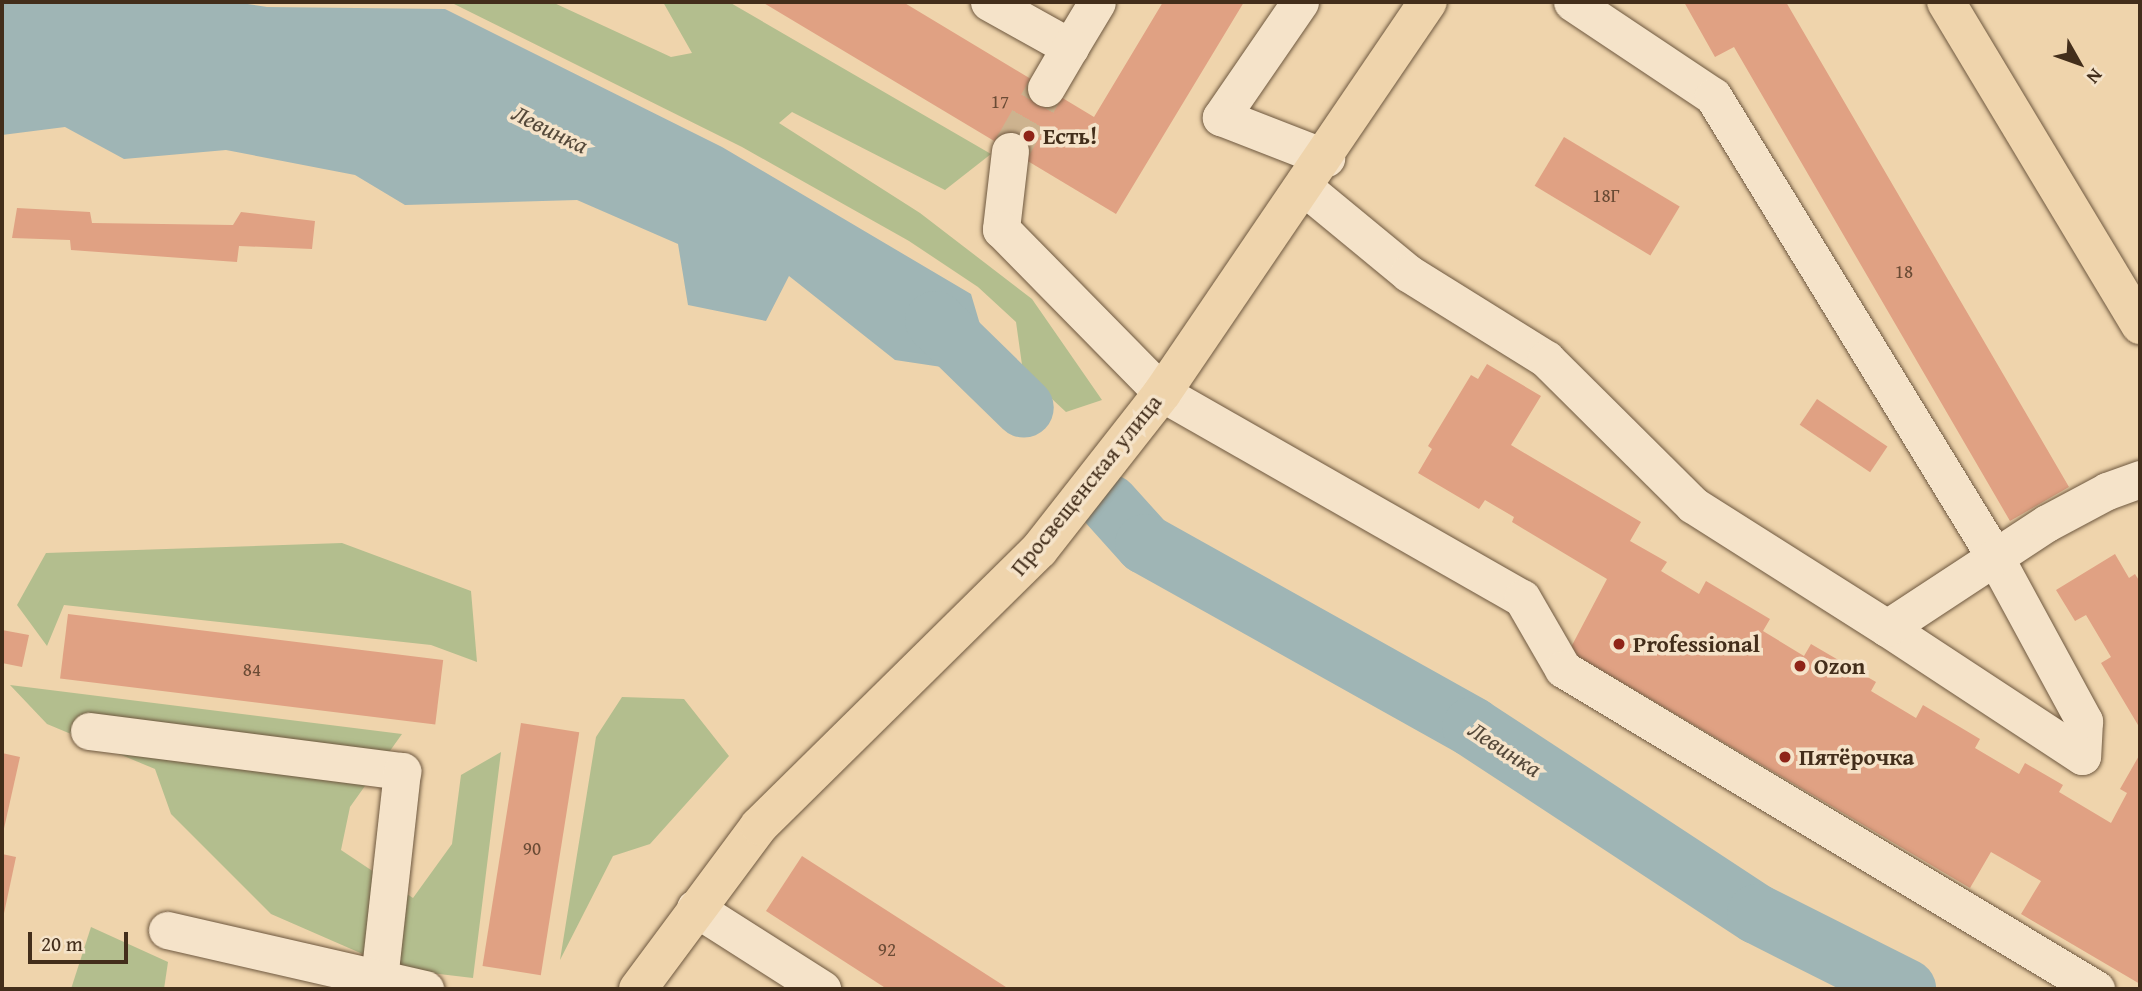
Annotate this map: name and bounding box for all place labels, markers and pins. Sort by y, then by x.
place label: Есть! [1043,122,1097,150]
marker: Есть! [1021,128,1037,144]
place label: Professional [1633,630,1760,658]
marker: Professional [1611,636,1627,652]
place label: Ozon [1814,652,1865,680]
marker: Ozon [1792,658,1808,674]
place label: Пятёрочка [1799,743,1914,771]
marker: Пятёрочка [1777,749,1793,765]

